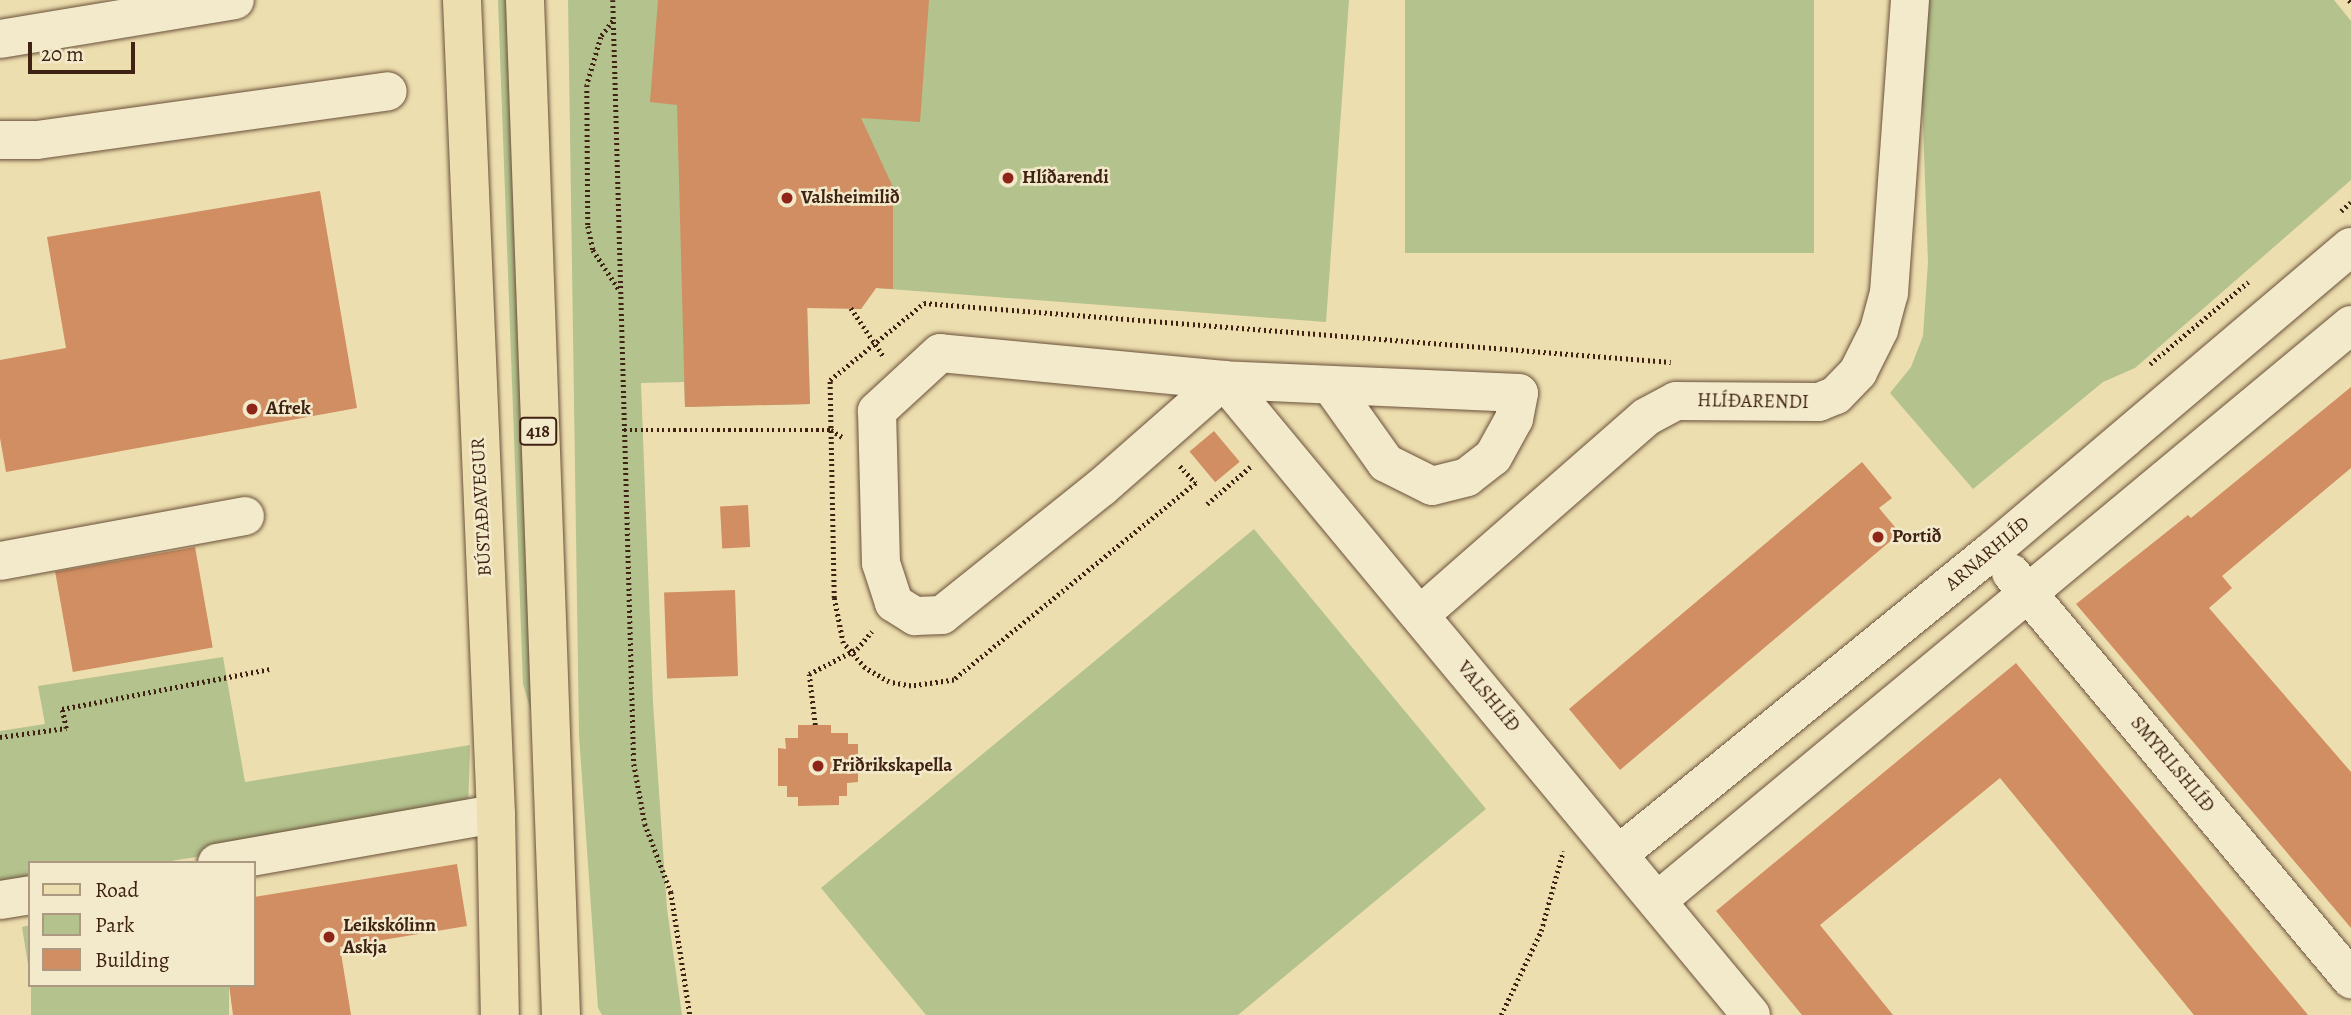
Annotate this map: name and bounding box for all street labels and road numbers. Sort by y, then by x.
street label: HLÍÐARENDI [1697,390,1809,414]
road number: 418 [519,416,557,446]
street label: BÚSTAÐAVEGUR [467,437,497,577]
street label: ARNARHLÍÐ [1941,512,2035,596]
street label: VALSHLÍÐ [1452,657,1524,737]
street label: SMYRILSHLÍÐ [2125,712,2219,818]

